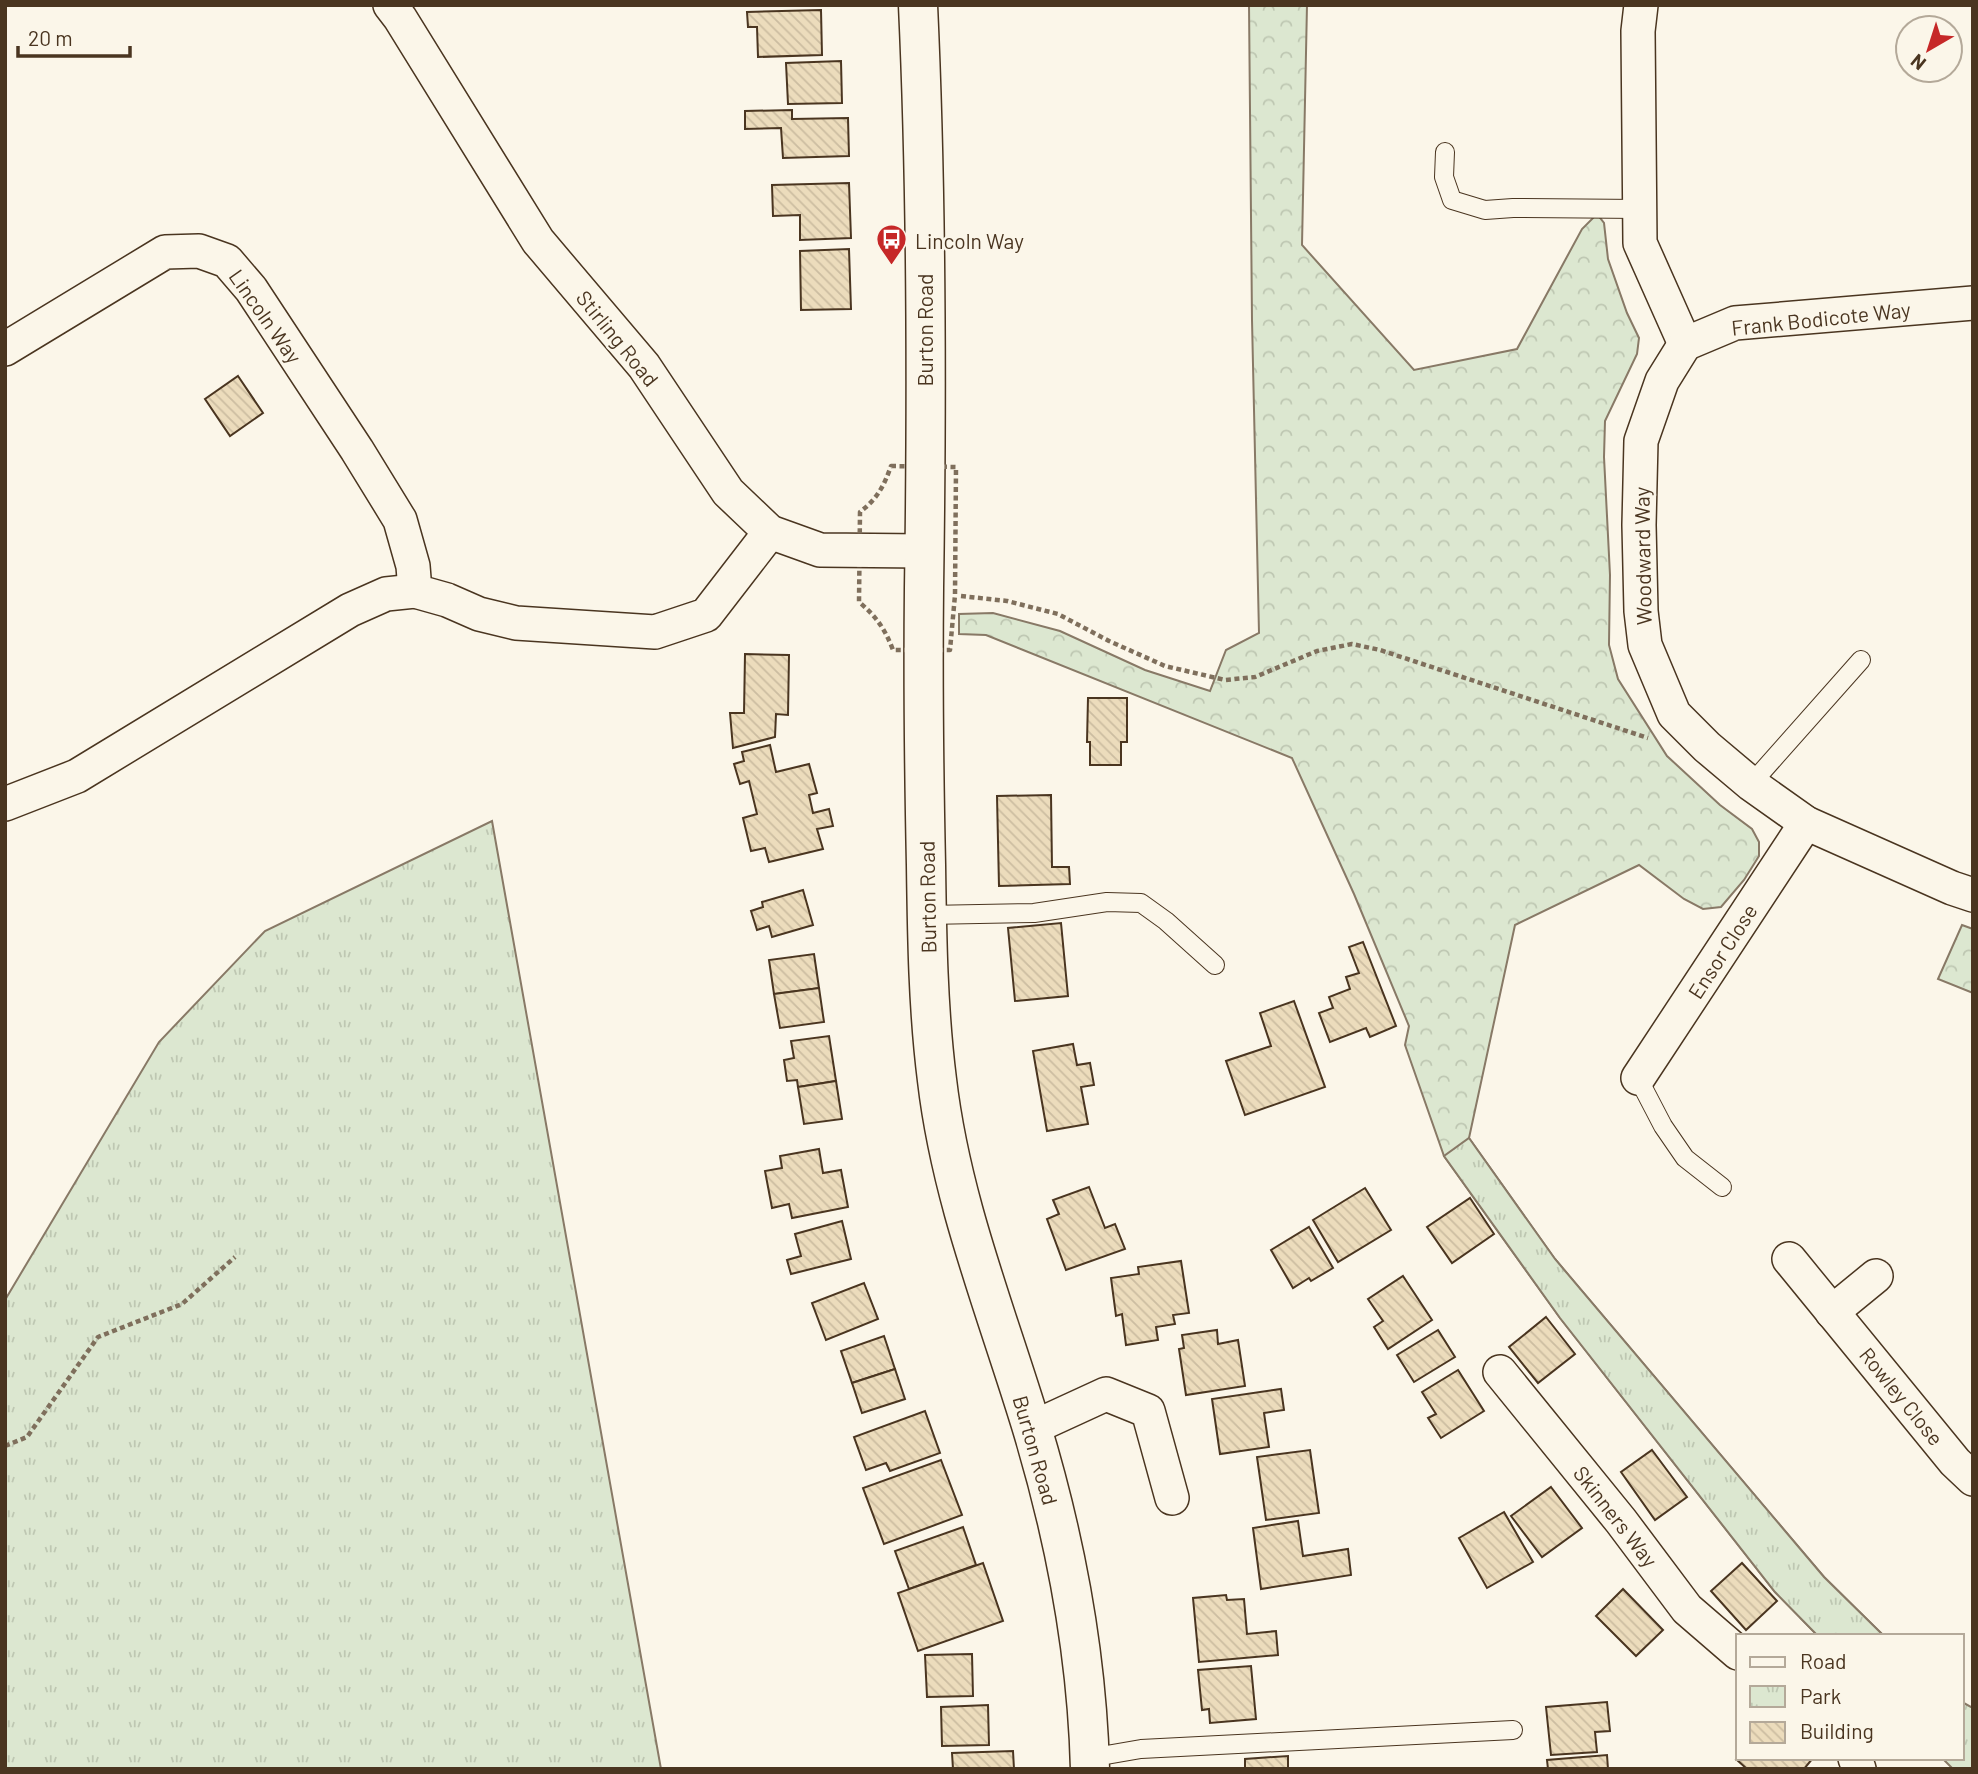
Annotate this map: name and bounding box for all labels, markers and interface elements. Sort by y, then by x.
scale bar [18,14,130,58]
north arrow [1894,14,1964,84]
text: 20 m [28,25,73,50]
text: N [1906,50,1930,76]
bus stop icon: Lincoln Way [875,223,909,267]
place label: Lincoln Way [915,228,1024,253]
street label: Lincoln Way [225,264,308,368]
street label: Burton Road [912,274,937,386]
street label: Stirling Road [572,285,664,391]
street label: Frank Bodicote Way [1730,296,1912,340]
street label: Woodward Way [1628,486,1656,625]
street label: Burton Road [914,840,940,954]
street label: Ensor Close [1682,899,1762,1003]
street label: Rowley Close [1855,1342,1949,1450]
street label: Burton Road [1008,1392,1064,1508]
street label: Skinners Way [1569,1460,1663,1572]
legend [1736,1634,1964,1760]
text: Road [1800,1648,1846,1673]
text: Park [1800,1683,1841,1708]
text: Building [1800,1718,1874,1743]

